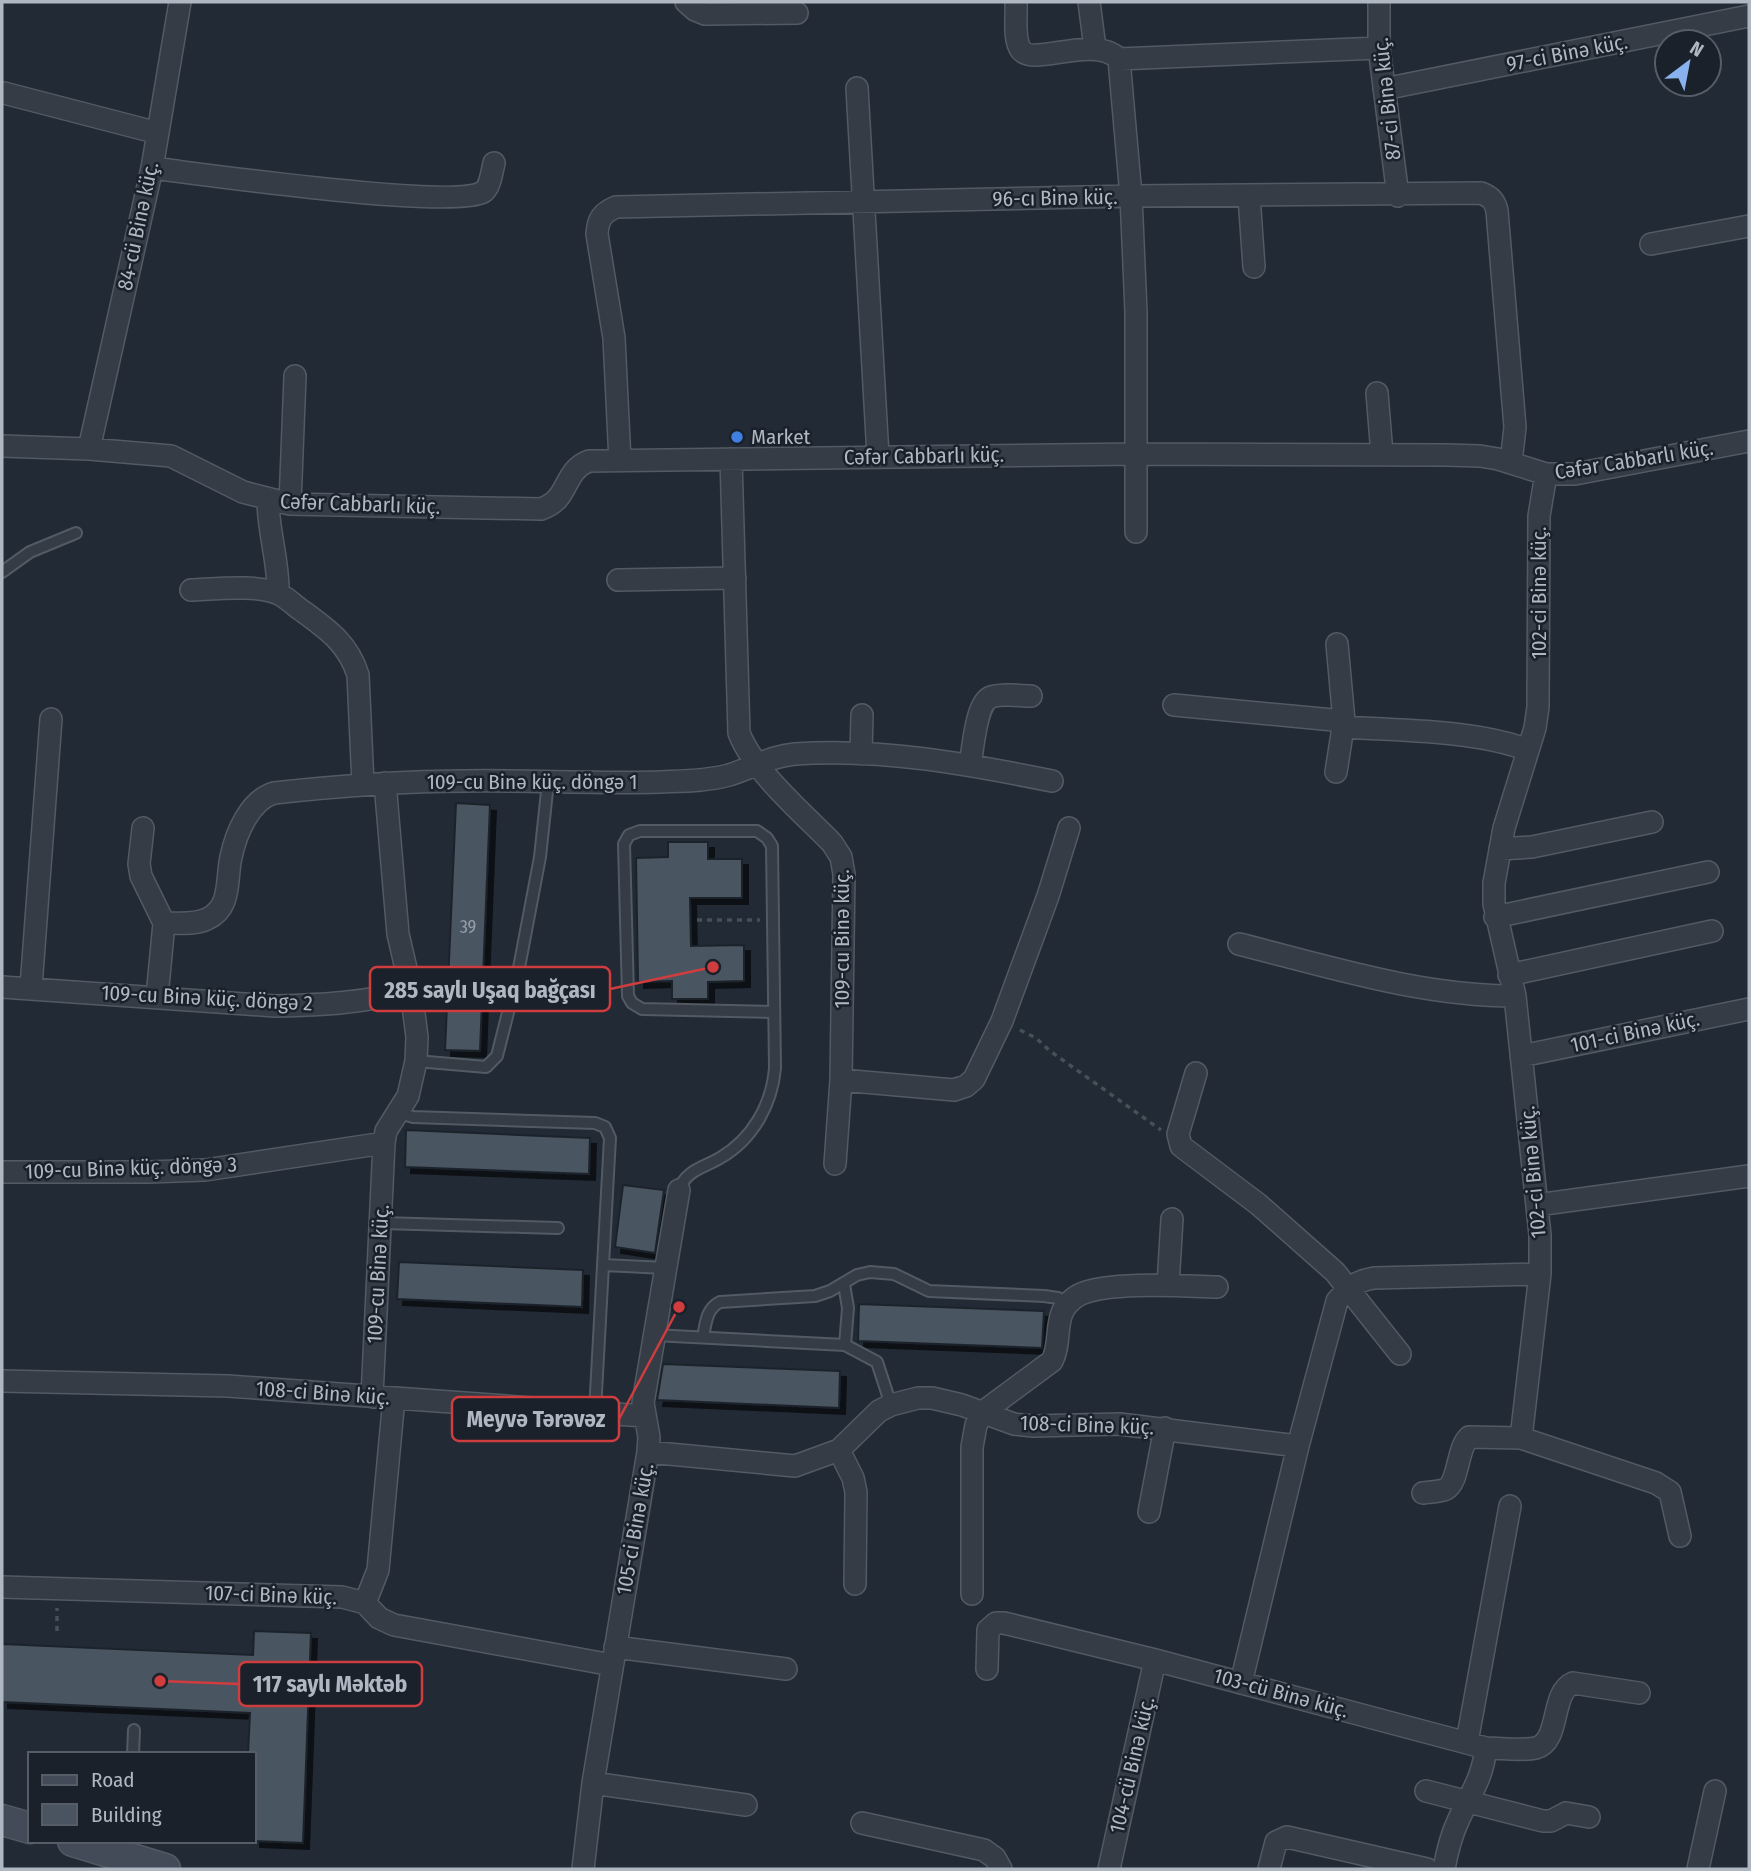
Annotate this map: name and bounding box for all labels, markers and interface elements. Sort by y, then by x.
north arrow [1653,28,1723,98]
street label: 97-ci Binə küç. [1504,29,1630,77]
street label: 87-ci Binə küç. [1368,36,1406,162]
text: N [1686,36,1708,62]
street label: 84-cü Binə küç. [112,159,164,293]
street label: 96-cı Binə küç. [992,184,1118,212]
place label: Market [751,424,811,450]
marker: Market [729,429,745,445]
street label: Cəfər Cabbarlı küç. [1553,435,1715,485]
street label: Cəfər Cabbarlı küç. [844,442,1004,470]
street label: Cəfər Cabbarlı küç. [279,488,441,520]
street label: 102-ci Binə küç. [1526,527,1552,659]
street label: 109-cu Binə küç. döngə 1 [427,769,637,795]
street label: 109-cu Binə küç. [829,869,855,1009]
house number: 39 [460,916,476,938]
callout: 285 saylı Uşaq bağçası [370,967,610,1011]
text: 285 saylı Uşaq bağçası [383,976,596,1004]
street label: 109-cu Binə küç. döngə 2 [101,979,313,1017]
street label: 101-ci Binə küç. [1568,1006,1702,1058]
street label: 102-ci Binə küç. [1514,1105,1552,1239]
street label: 109-cu Binə küç. döngə 3 [25,1151,237,1185]
street label: 109-cu Binə küç. [361,1204,395,1344]
street label: 108-ci Binə küç. [255,1375,391,1411]
callout: Meyvə Tərəvəz [452,1397,619,1441]
text: Meyvə Tərəvəz [467,1405,606,1433]
street label: 108-ci Binə küç. [1020,1410,1154,1440]
street label: 105-ci Binə küç. [611,1461,659,1597]
street label: 107-ci Binə küç. [205,1580,337,1610]
callout: 117 saylı Məktəb [239,1662,422,1706]
street label: 103-cü Binə küç. [1211,1663,1351,1723]
text: 117 saylı Məktəb [253,1670,407,1698]
street label: 104-cü Binə küç. [1104,1694,1160,1836]
legend [28,1752,256,1843]
text: Road [91,1767,135,1793]
text: Building [91,1802,162,1828]

